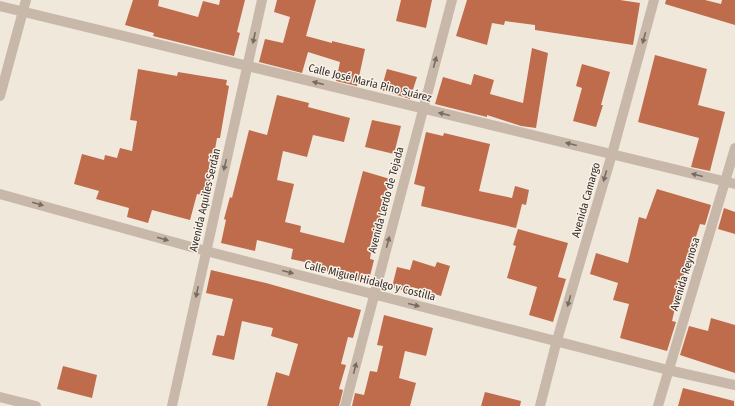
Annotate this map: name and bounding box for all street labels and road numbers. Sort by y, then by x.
street label: Calle José María Pino Suárez [307,61,434,105]
street label: Avenida Lerdo de Tejada [366,145,406,255]
street label: Avenida Aquiles Serdán [187,147,223,253]
street label: Avenida Camargo [569,161,603,239]
street label: Avenida Reynosa [668,236,702,312]
street label: Calle Miguel Hidalgo y Costilla [303,258,437,304]

